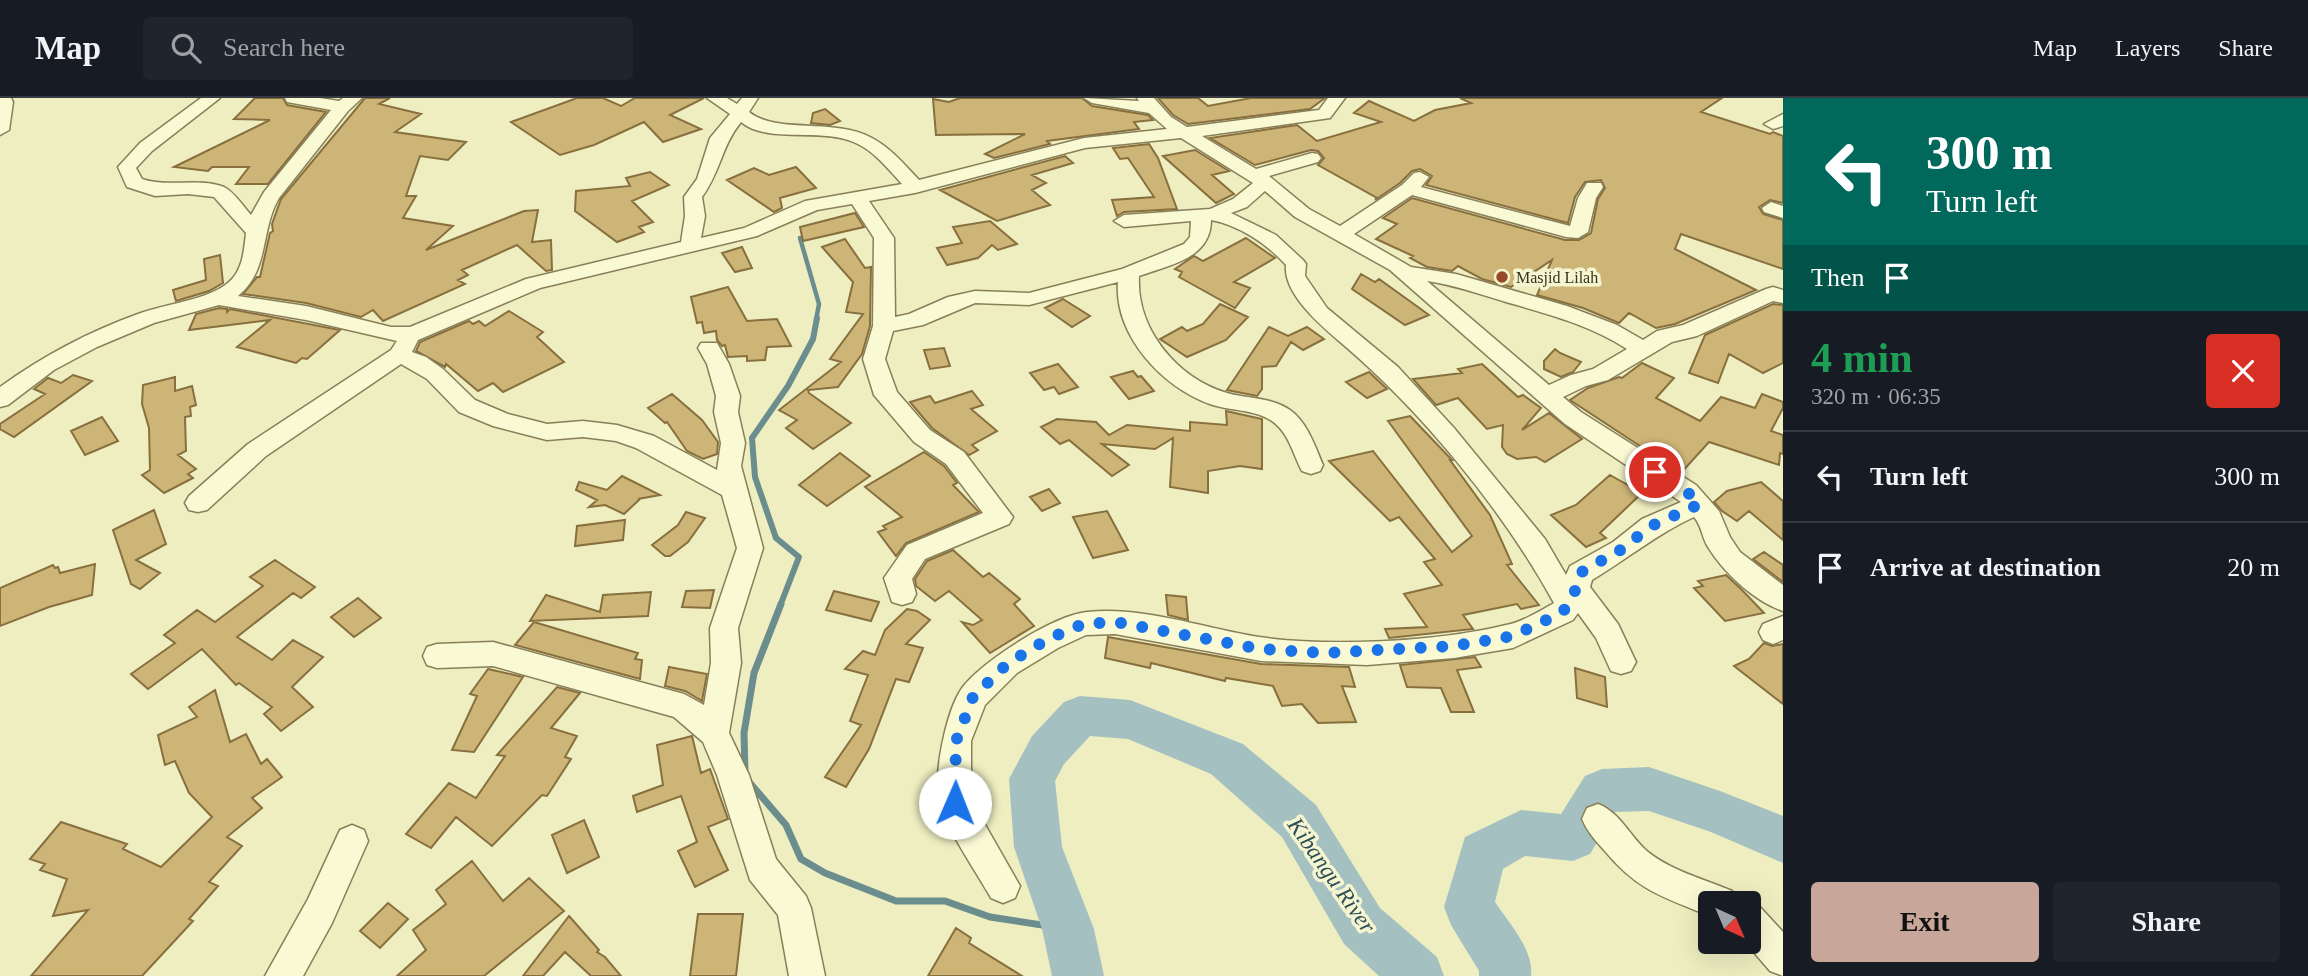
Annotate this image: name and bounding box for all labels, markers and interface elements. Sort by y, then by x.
search box [143,17,633,80]
icon: search [167,29,205,67]
text: Map [35,30,101,66]
text: Search here [223,33,345,62]
text: Map [2033,35,2077,61]
text: Layers [2115,35,2180,61]
text: Share [2218,35,2273,61]
text: 300 m [1926,125,2053,180]
icon: left [1811,126,1902,217]
text: Turn left [1926,183,2038,219]
icon: arrive [1878,259,1916,297]
text: Then [1811,263,1864,292]
marker: Masjid Lilah [1494,269,1510,285]
place label: Masjid Lilah [1516,269,1598,287]
button: close [2206,334,2280,408]
text: 4 min [1811,335,1913,381]
text: 320 m · 06:35 [1811,384,1941,409]
pin [1625,442,1685,502]
icon: arrive [1636,453,1674,491]
icon: left [1811,458,1849,496]
text: Turn left [1870,462,1968,491]
text: 300 m [2214,462,2280,491]
icon: arrive [1811,549,1849,587]
text: Arrive at destination [1870,553,2101,582]
text: 20 m [2227,553,2280,582]
position arrow [918,766,992,840]
water label: Kibangu River [1282,812,1381,939]
button: Exit [1811,882,2039,962]
button: Share [2053,882,2280,962]
north arrow [1698,891,1760,954]
map controls [1698,891,1761,954]

